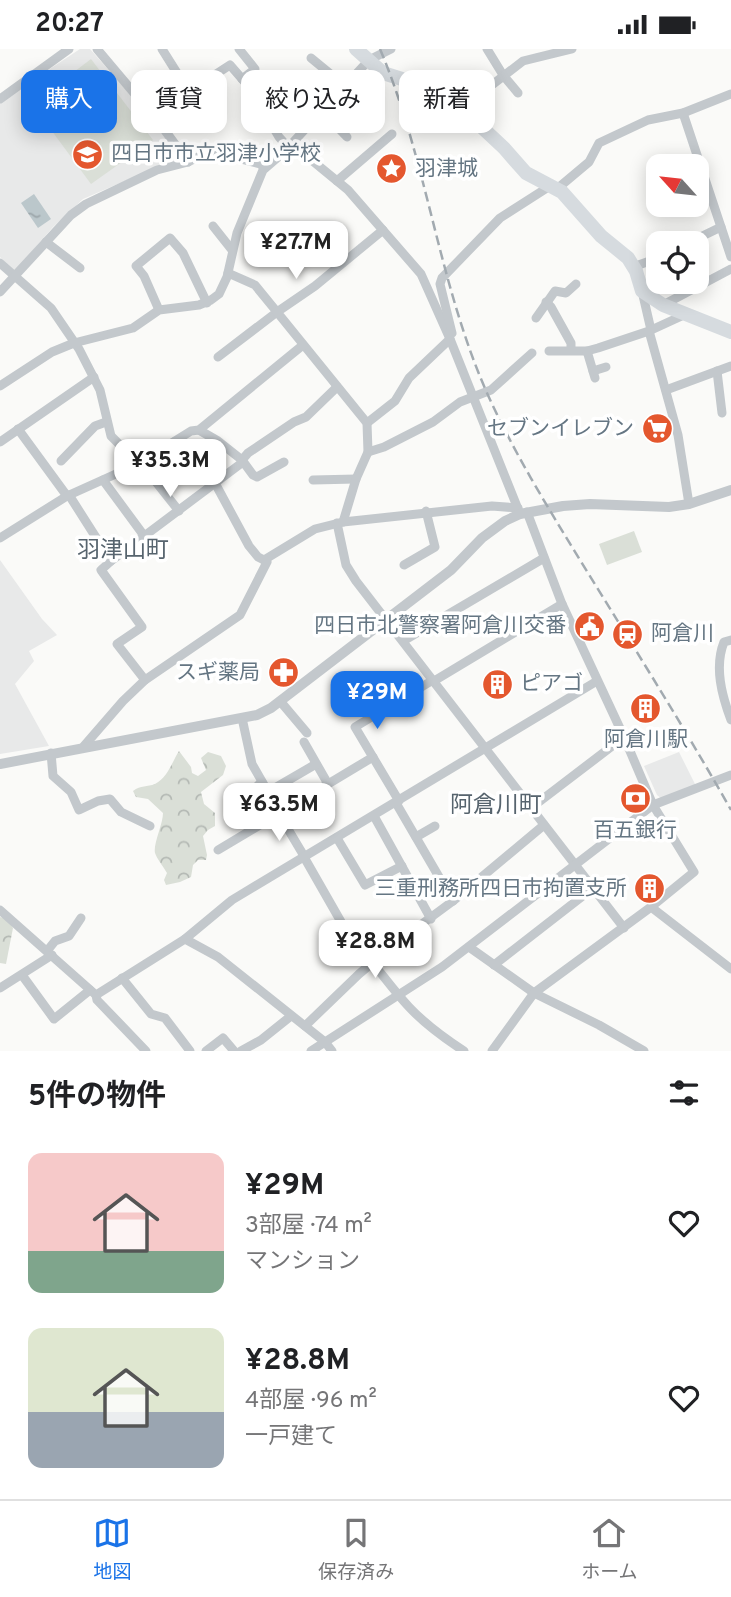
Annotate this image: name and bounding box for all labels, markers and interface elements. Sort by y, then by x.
text: 20:27 [35,8,104,41]
chip: 購入 [21,70,117,133]
chip: 賃貸 [131,70,227,133]
chip: 絞り込み [241,70,385,133]
chip: 新着 [399,70,495,133]
school or university icon: 四日市市立羽津小学校 [71,137,105,171]
place label: 四日市市立羽津小学校 [111,141,321,168]
place icon: 羽津城 [375,152,409,186]
north arrow [646,154,709,217]
map controls [646,154,709,294]
place label: 羽津城 [415,156,478,183]
pin: ¥27.7M [239,222,353,281]
text: ¥27.7M [260,229,332,258]
button: locate [646,231,709,294]
supermarket icon: セブンイレブン [640,412,674,446]
place label: セブンイレブン [487,416,634,443]
pin: ¥35.3M [113,440,227,499]
text: ¥35.3M [130,447,210,476]
district label: 羽津山町 [77,537,169,566]
public building icon: 四日市北警察署阿倉川交番 [572,609,606,643]
place label: 四日市北警察署阿倉川交番 [314,613,566,640]
station icon: 阿倉川 [611,617,645,651]
place label: 阿倉川 [651,621,714,648]
pharmacy icon: スギ薬局 [266,656,300,690]
place label: スギ薬局 [176,660,260,687]
building icon: ピアゴ [480,667,514,701]
pin: ¥29M [336,671,418,731]
place label: ピアゴ [520,671,583,698]
text: ¥29M [347,679,407,708]
building icon: 阿倉川駅 [629,691,663,725]
place label: 阿倉川駅 [604,727,688,754]
bank icon: 百五銀行 [618,782,652,816]
pin: ¥63.5M [222,783,336,843]
text: ¥63.5M [239,791,319,820]
district label: 阿倉川町 [450,792,542,821]
place label: 百五銀行 [593,818,677,845]
building icon: 三重刑務所四日市拘置支所 [633,872,667,906]
place label: 三重刑務所四日市拘置支所 [375,876,627,903]
pin: ¥28.8M [318,921,432,980]
text: ¥28.8M [335,928,415,957]
icon: filters [665,1074,703,1112]
text: 5件の物件 [28,1079,166,1116]
text: ¥29M [245,1168,324,1205]
icon: home [84,1181,168,1265]
icon: heart [665,1204,703,1242]
text: 3部屋 · 74 m² [245,1212,372,1241]
text: マンション [245,1248,360,1277]
text: ¥28.8M [245,1343,350,1380]
icon: home [84,1356,168,1440]
icon: heart [665,1379,703,1417]
text: 4部屋 · 96 m² [245,1387,377,1416]
text: 一戸建て [245,1423,337,1452]
tab: 地図 [93,1514,131,1585]
tab: 保存済み [318,1514,394,1585]
tab: ホーム [581,1514,638,1585]

